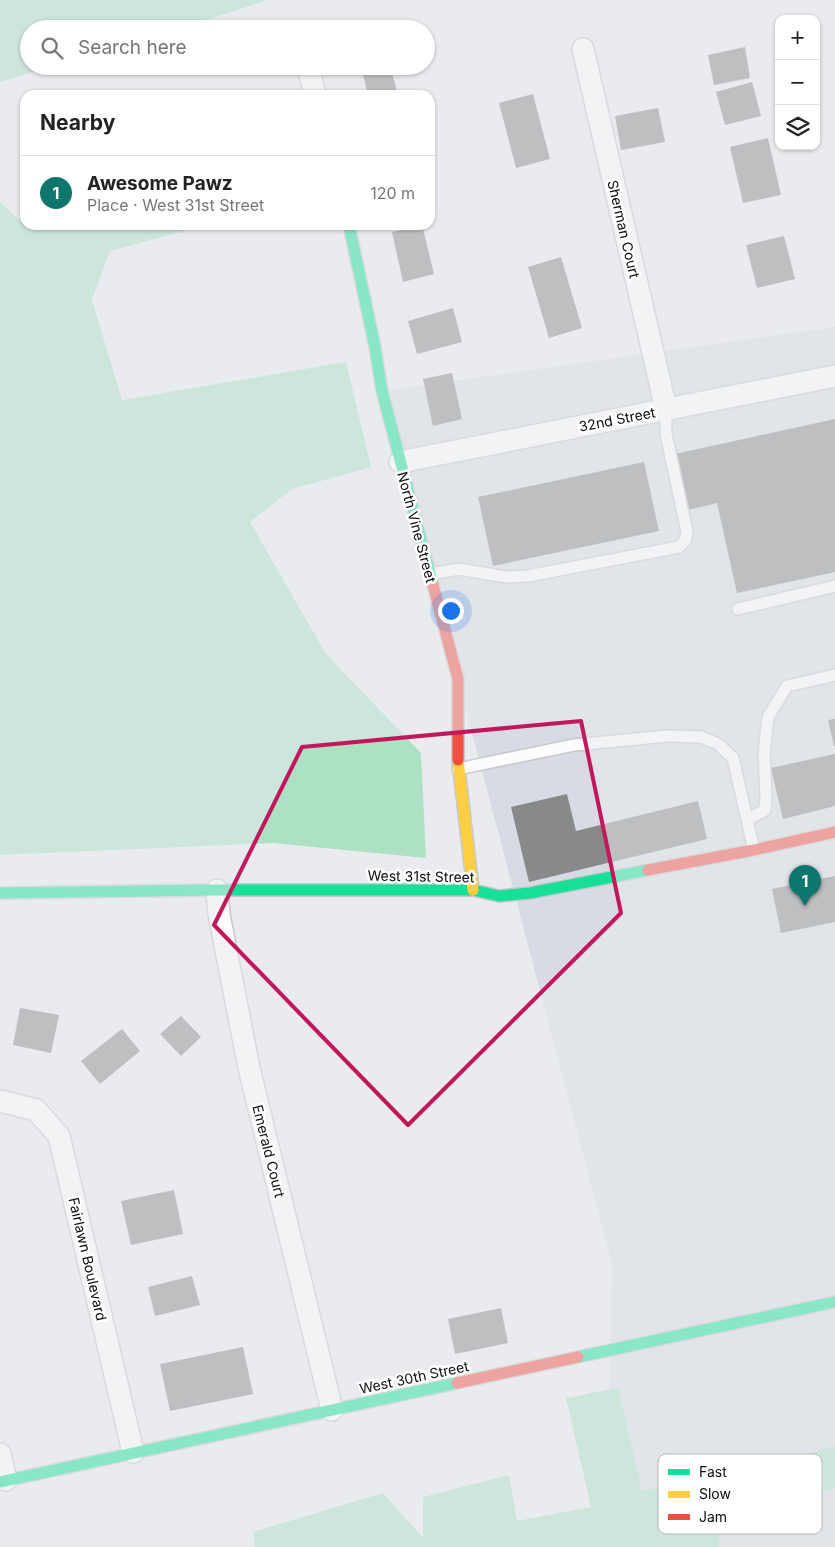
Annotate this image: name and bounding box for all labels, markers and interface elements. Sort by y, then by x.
map controls [775,15,820,150]
button: + [775,15,820,60]
search box [20,20,435,75]
icon: search [38,34,66,62]
text: Search here [78,36,187,59]
button: − [775,60,820,105]
button: layers [775,105,820,150]
text: Nearby [40,110,115,135]
text: Awesome Pawz [87,172,233,195]
street label: Sherman Court [604,178,644,280]
text: 1 [53,183,59,203]
text: 120 m [370,183,415,203]
text: Place · West 31st Street [87,195,264,215]
street label: 32nd Street [577,403,657,435]
street label: North Vine Street [394,470,440,585]
your location [438,598,464,624]
pin: 1 [789,865,821,906]
street label: West 31st Street [367,867,475,885]
street label: Emerald Court [249,1103,289,1199]
street label: Fairlawn Boulevard [66,1196,110,1322]
street label: West 30th Street [358,1357,471,1397]
legend [658,1454,822,1534]
text: Fast [699,1463,727,1480]
text: Slow [699,1485,731,1502]
text: Jam [699,1508,727,1525]

